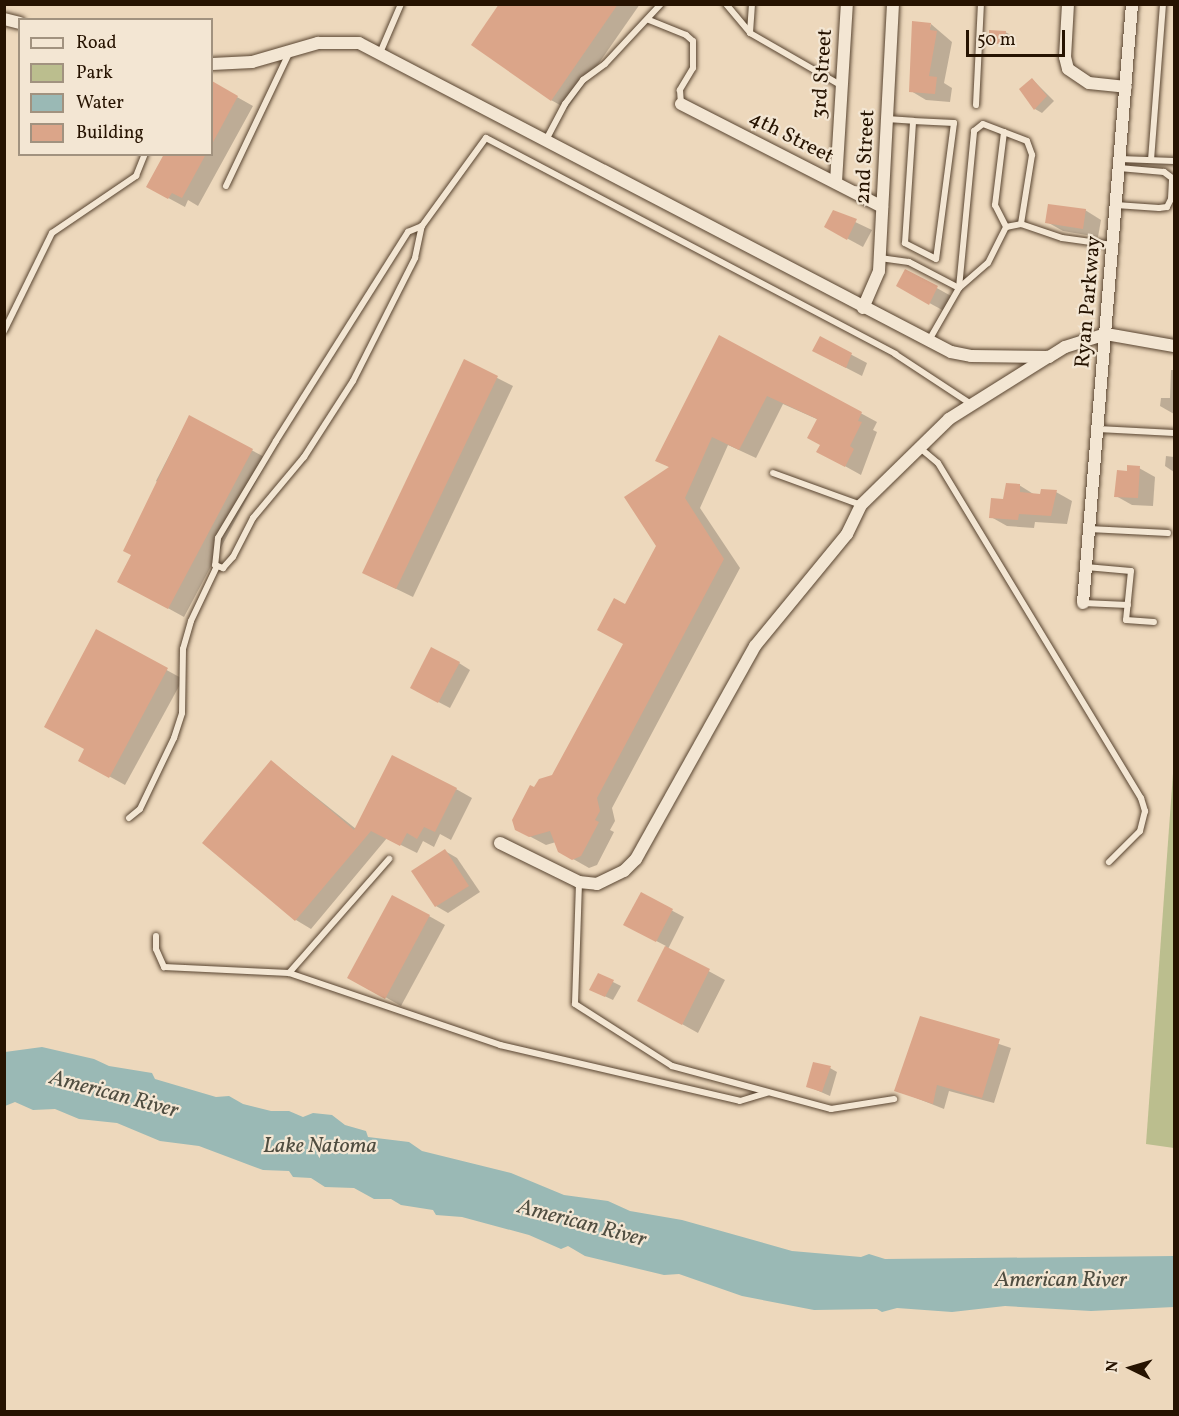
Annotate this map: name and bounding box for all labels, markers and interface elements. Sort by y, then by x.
legend [18,18,213,156]
scale bar [969,18,1068,56]
street label: 3rd Street [807,28,839,120]
text: 50 m [977,28,1016,53]
text: Road [76,31,117,56]
text: Park [76,61,113,86]
text: Water [76,91,124,116]
street label: 4th Street [744,106,838,170]
street label: 2nd Street [851,109,881,205]
text: Building [76,121,144,146]
street label: Ryan Parkway [1071,235,1107,369]
water label: American River [47,1065,181,1125]
water label: Lake Natoma [263,1134,377,1160]
water label: American River [515,1194,649,1254]
water label: American River [995,1268,1127,1294]
north arrow [1101,1338,1161,1398]
text: N [1102,1360,1125,1373]

